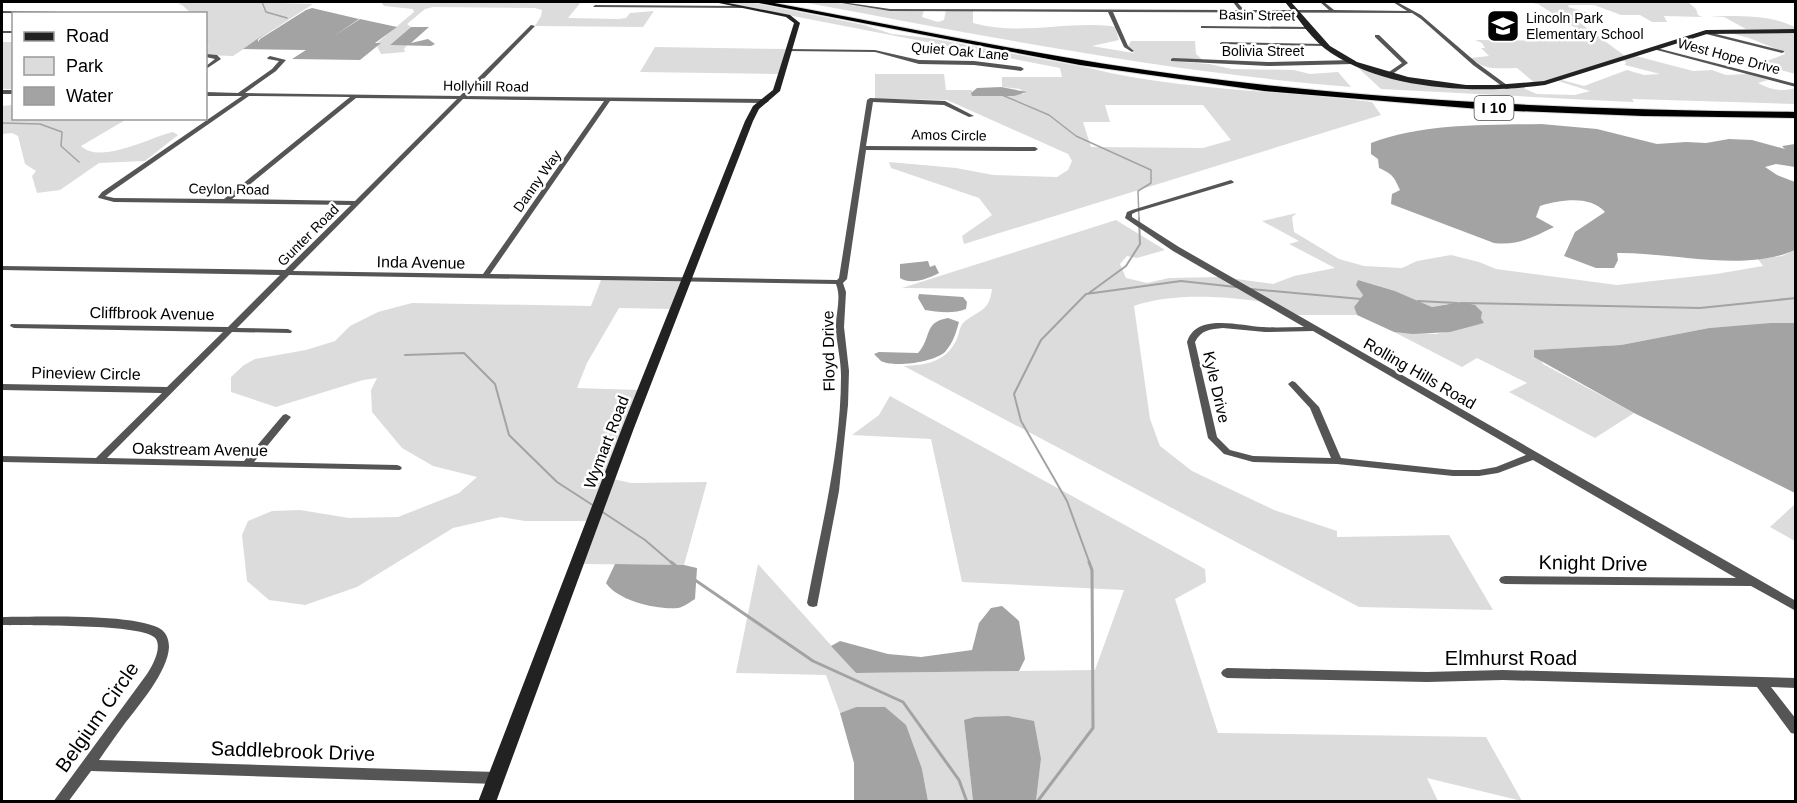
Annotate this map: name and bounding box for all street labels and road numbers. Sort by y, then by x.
street label: Basin Street [1219,6,1295,24]
street label: West Hope Drive [1676,35,1782,77]
street label: Quiet Oak Lane [910,39,1010,63]
street label: Bolivia Street [1222,43,1304,59]
street label: Hollyhill Road [443,77,529,95]
road number: I 10 [1474,96,1514,120]
street label: Amos Circle [911,126,987,144]
street label: Danny Way [510,147,564,215]
street label: Ceylon Road [188,180,270,198]
street label: Gunter Road [274,201,342,269]
street label: Inda Avenue [377,253,466,272]
street label: Cliffbrook Avenue [89,304,215,323]
street label: Floyd Drive [819,310,838,392]
street label: Rolling Hills Road [1361,335,1479,412]
street label: Kyle Drive [1200,350,1233,425]
street label: Pineview Circle [31,364,141,383]
street label: Wymart Road [581,394,632,491]
street label: Oakstream Avenue [132,440,268,459]
street label: Knight Drive [1538,551,1648,575]
street label: Elmhurst Road [1445,647,1577,669]
street label: Belgium Circle [51,658,143,776]
street label: Saddlebrook Drive [210,737,376,765]

